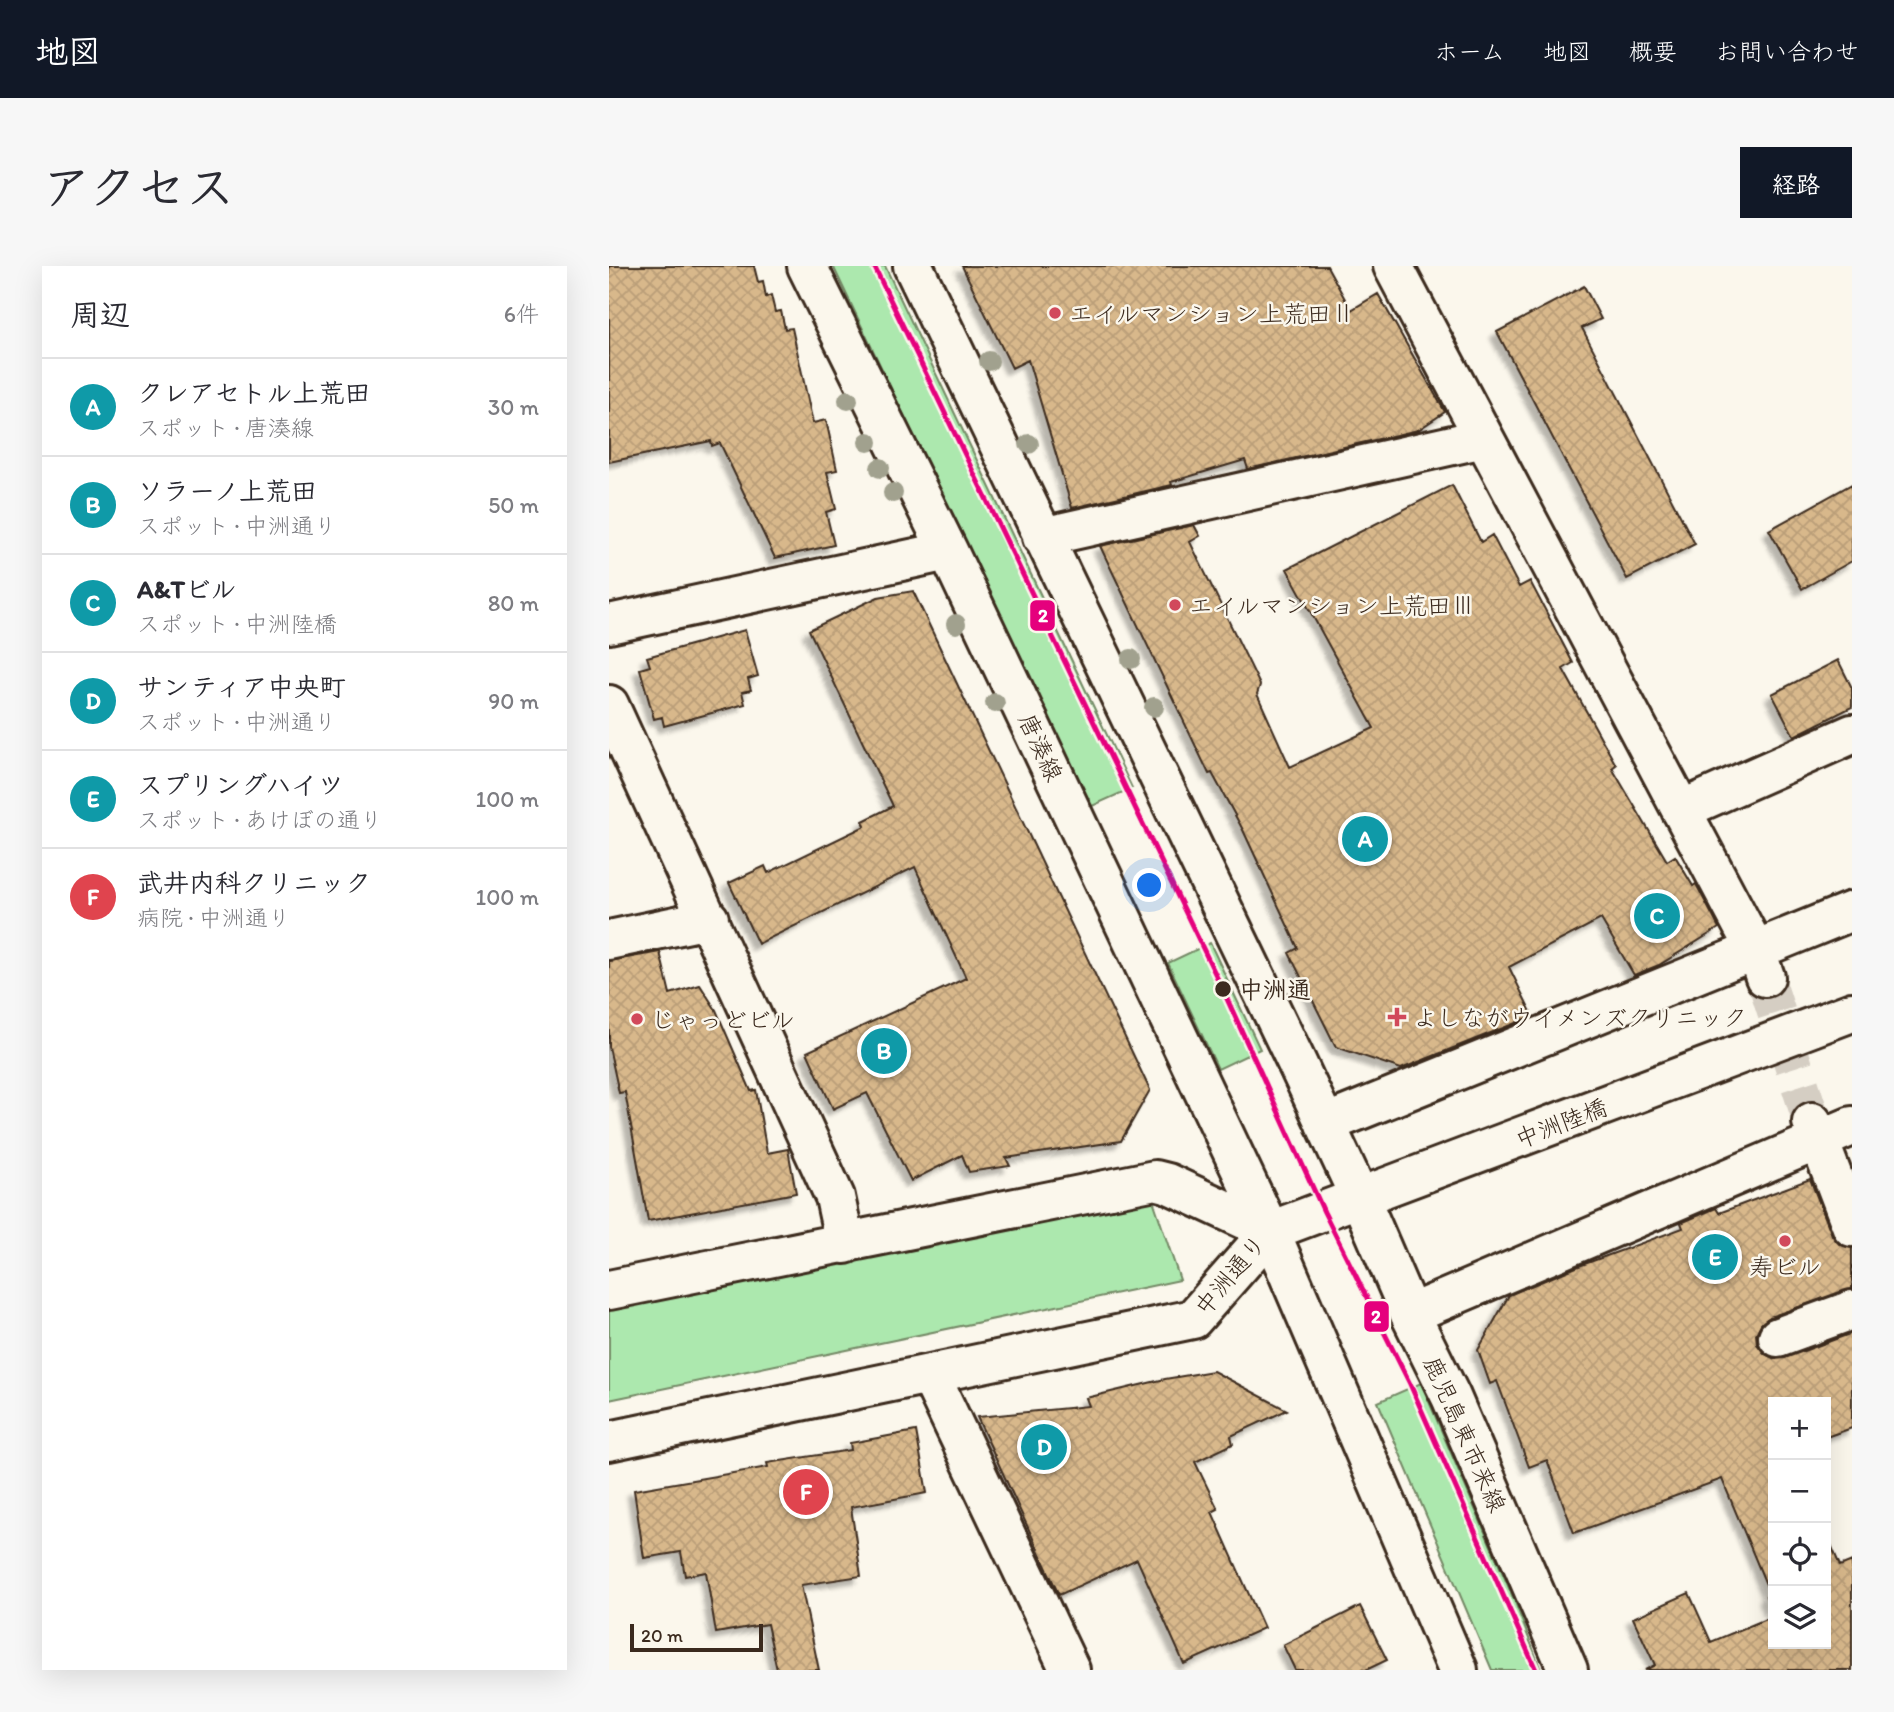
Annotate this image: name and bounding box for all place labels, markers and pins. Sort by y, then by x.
place label: エイルマンション上荒田Ⅱ [1069,299,1355,328]
marker: エイルマンション上荒田Ⅱ [1047,305,1063,321]
place label: エイルマンション上荒田Ⅲ [1189,591,1475,620]
marker: エイルマンション上荒田Ⅲ [1167,597,1183,613]
pin: A [1342,813,1388,865]
pin: C [1634,890,1680,942]
place label: 中洲通 [1239,975,1311,1004]
marker: 中洲通 [1213,979,1233,999]
place label: よしながウイメンズクリニック [1413,1003,1747,1032]
place label: じゃっどビル [651,1005,795,1034]
marker: よしながウイメンズクリニック [1387,1007,1407,1027]
marker: じゃっどビル [629,1011,645,1027]
pin: B [861,1025,907,1077]
pin: E [1692,1231,1738,1283]
marker: 寿ビル [1777,1233,1793,1249]
place label: 寿ビル [1749,1252,1821,1281]
pin: D [1021,1421,1067,1473]
pin: F [783,1466,829,1518]

